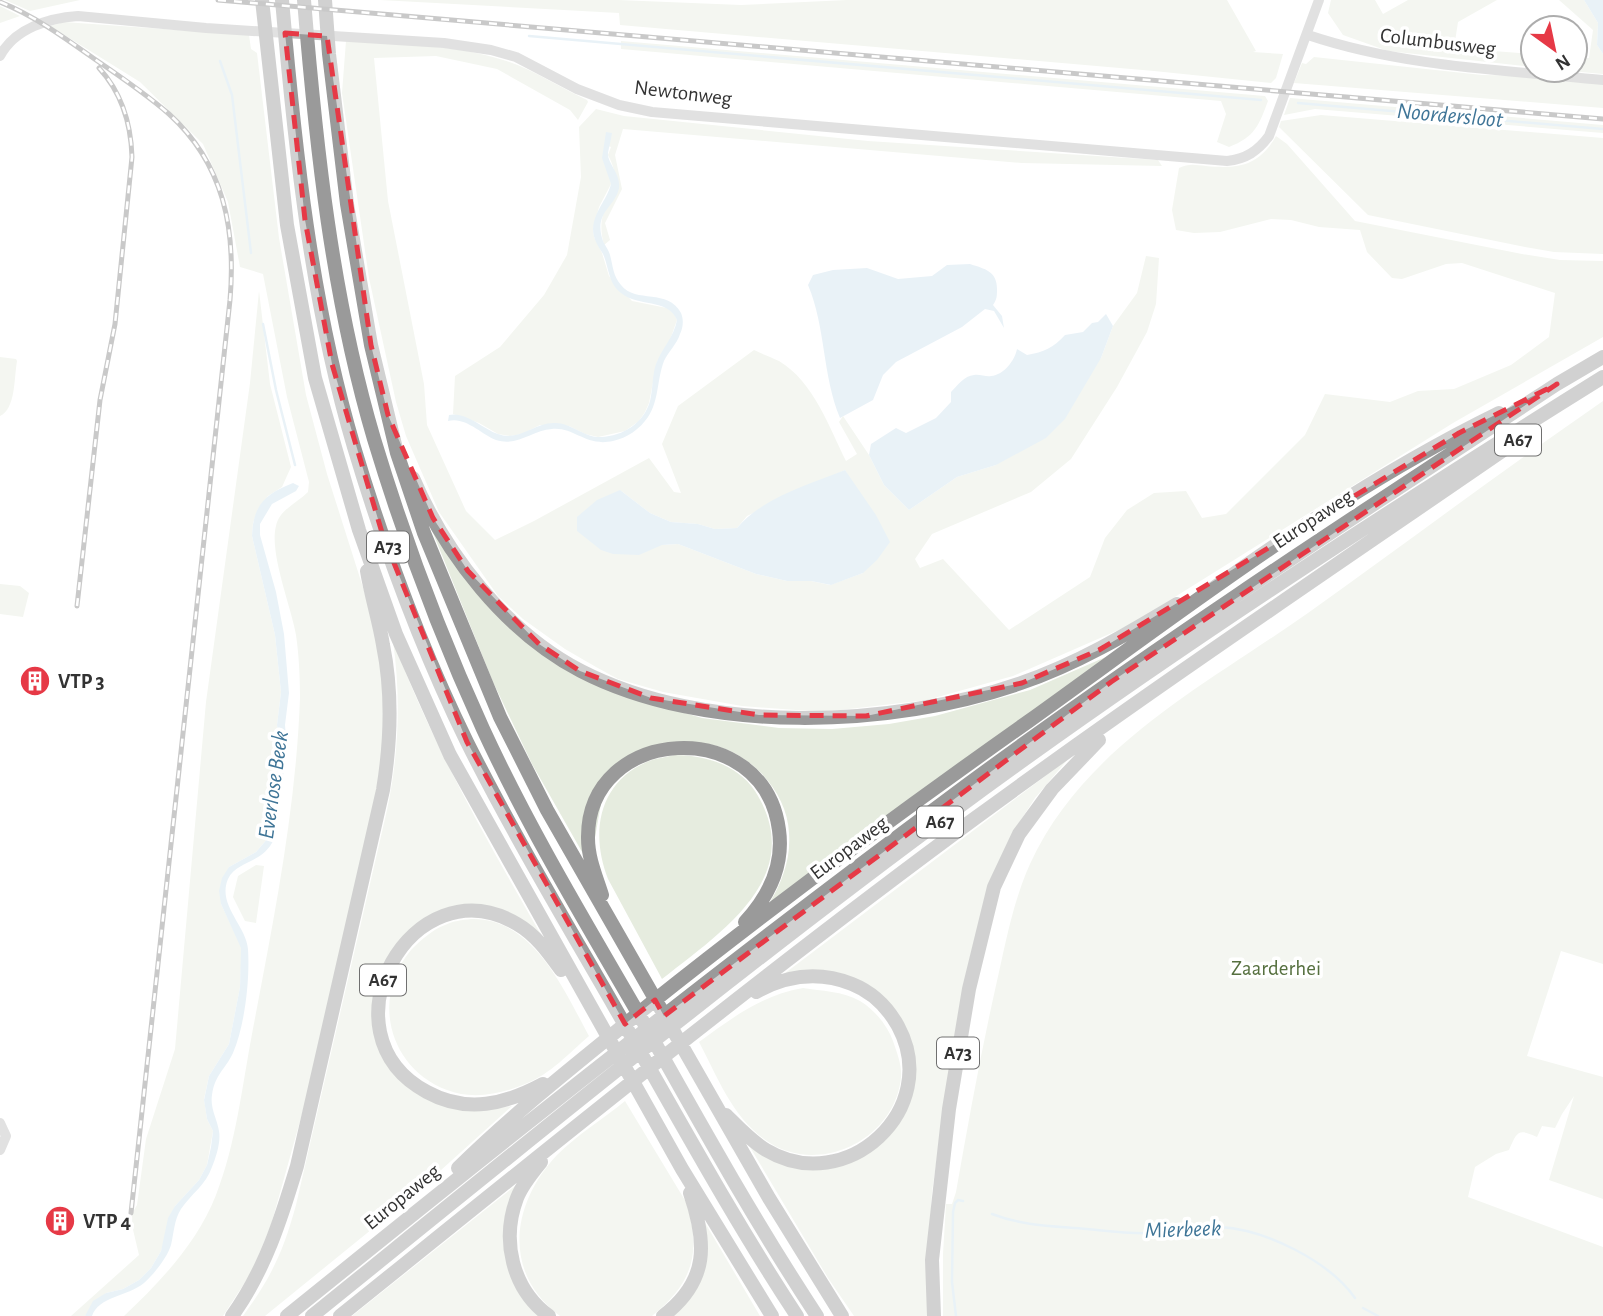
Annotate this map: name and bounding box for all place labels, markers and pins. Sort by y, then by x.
building icon: VTP 3 [18,664,52,698]
place label: VTP 3 [58,671,105,692]
building icon: VTP 4 [43,1204,77,1238]
place label: VTP 4 [83,1211,131,1232]

